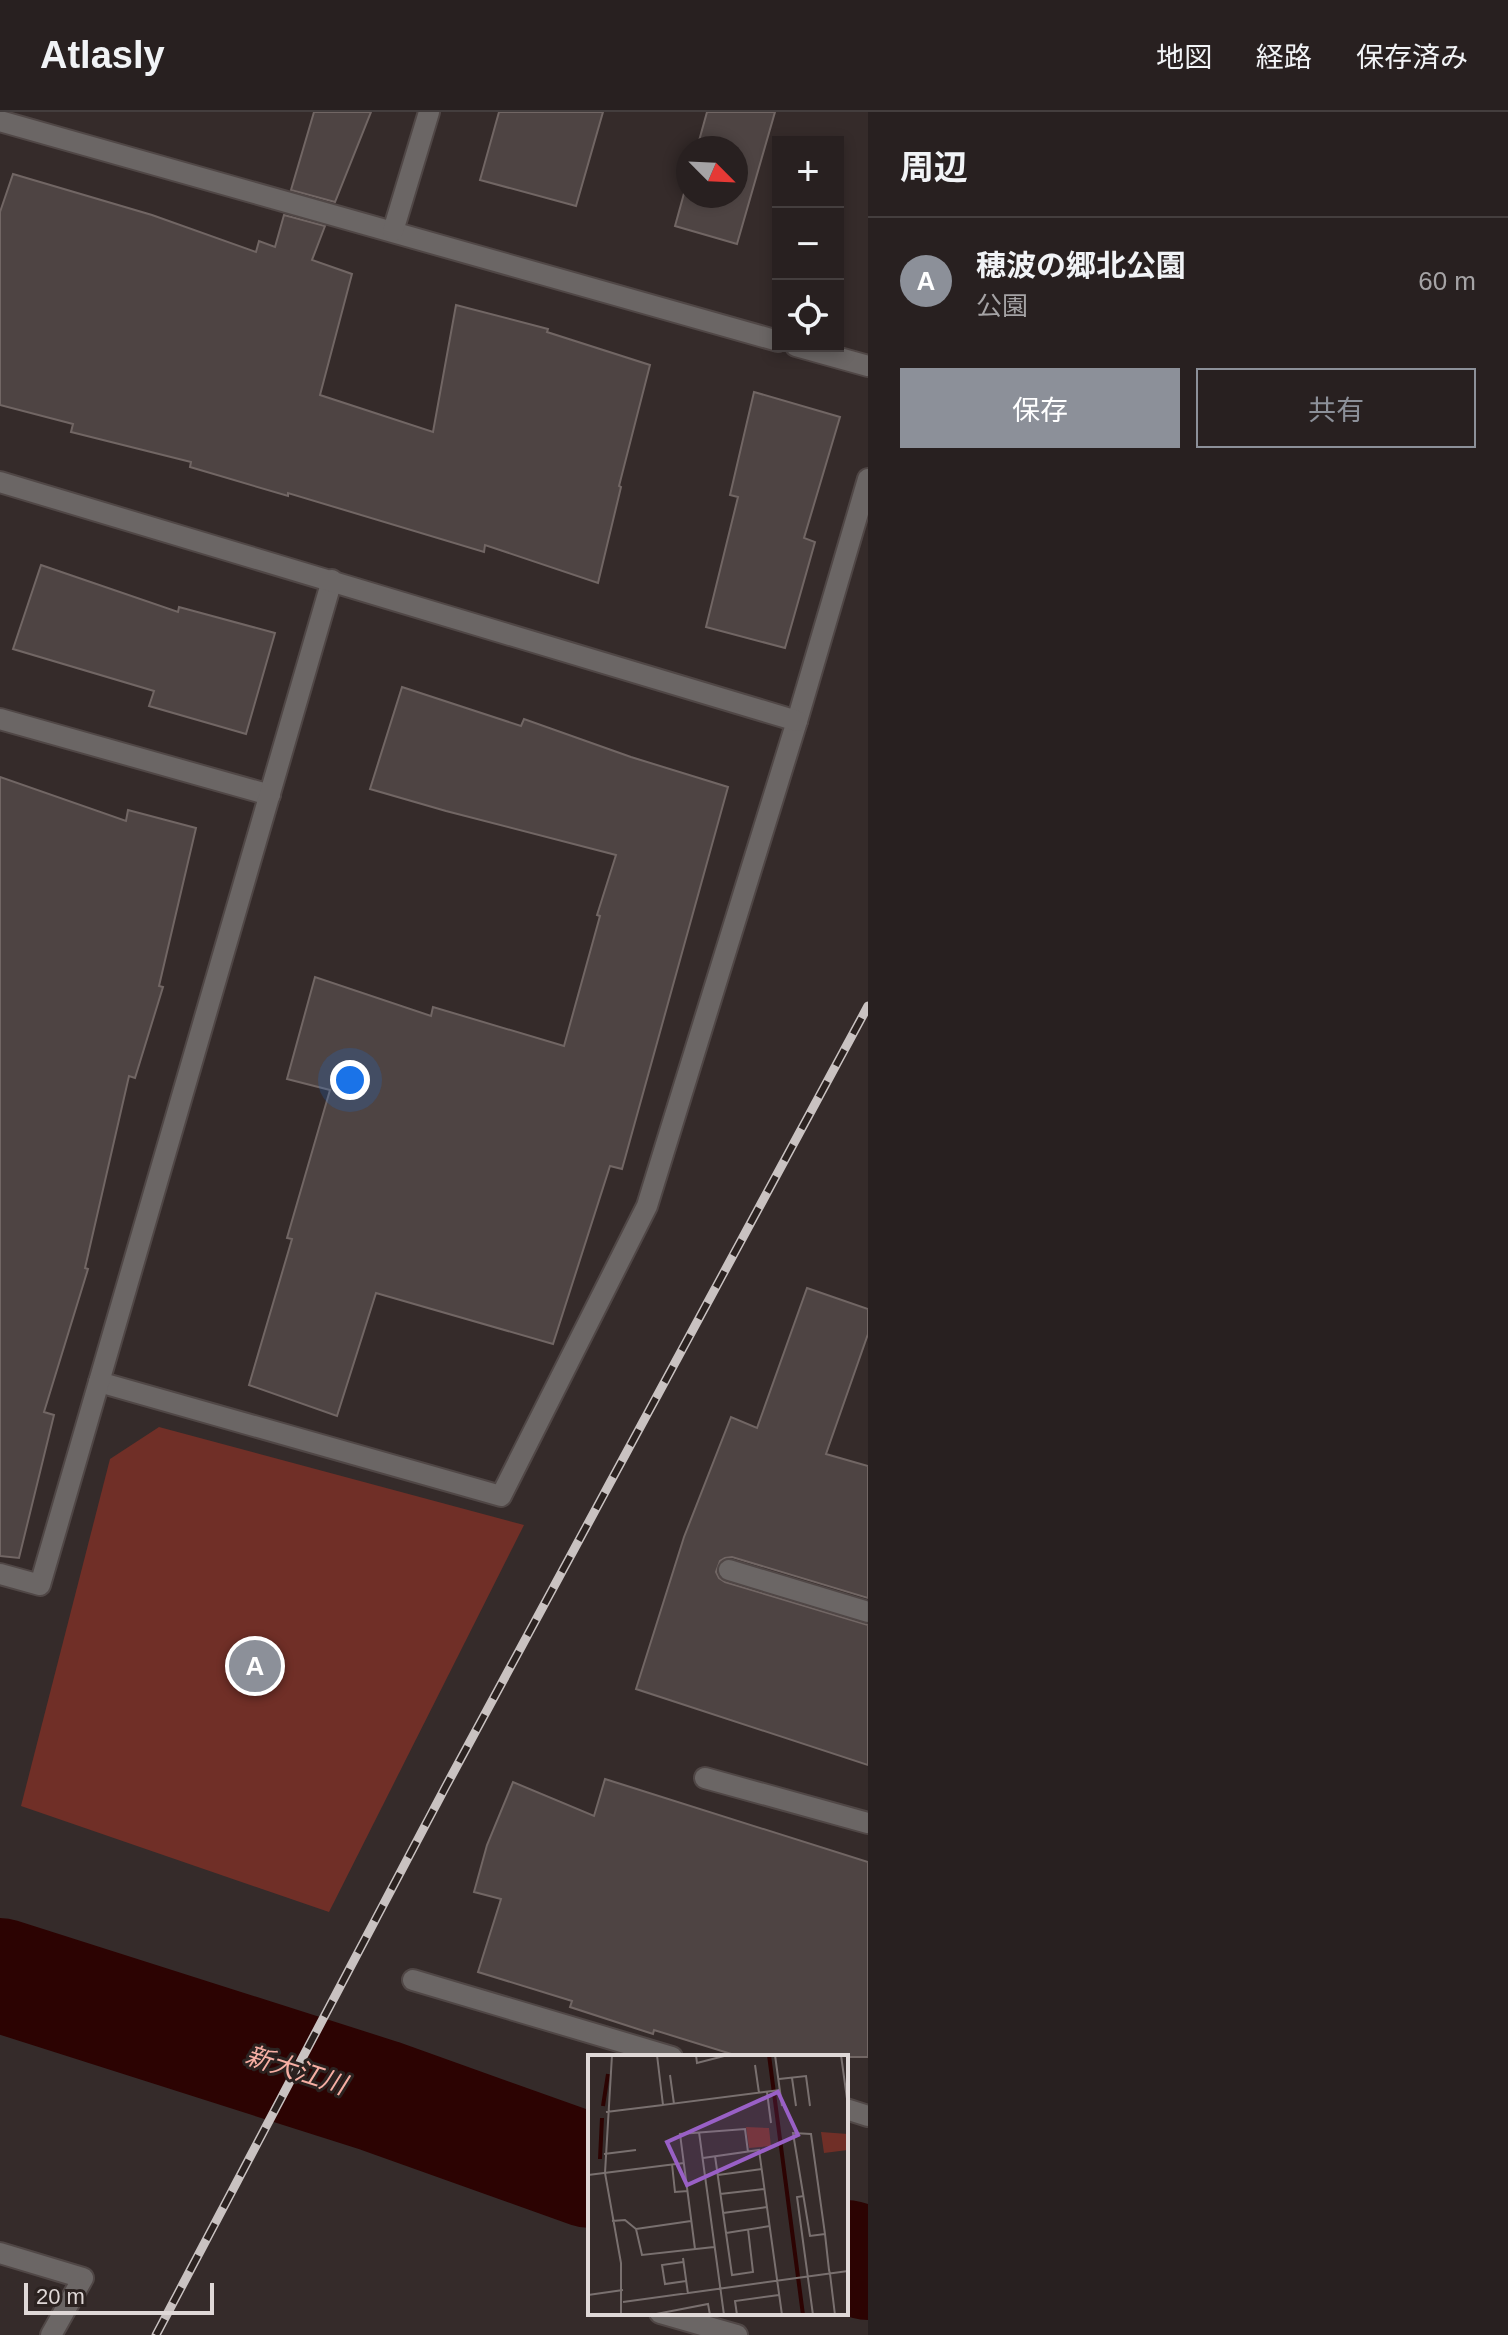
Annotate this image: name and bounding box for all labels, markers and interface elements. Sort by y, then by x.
text: Atlasly [40,34,165,76]
text: 地図 [1156,42,1212,73]
text: 経路 [1256,42,1312,73]
text: 保存済み [1356,42,1468,73]
north arrow [676,136,748,208]
map controls [772,136,844,352]
button: + [772,136,844,208]
text: 周辺 [900,148,968,186]
button: − [772,208,844,280]
text: 穂波の郷北公園 [976,249,1186,282]
text: A [917,266,935,296]
text: 60 m [1418,266,1476,296]
button: locate [772,280,844,352]
text: 公園 [976,291,1028,321]
button: 保存 [900,368,1180,448]
button: 共有 [1196,368,1476,448]
your location [330,1060,370,1100]
pin: A [229,1636,281,1696]
water label: 新大江川 [242,2040,353,2101]
inset map [588,2055,848,2315]
scale bar [24,2279,214,2315]
text: 20 m [36,2284,85,2309]

